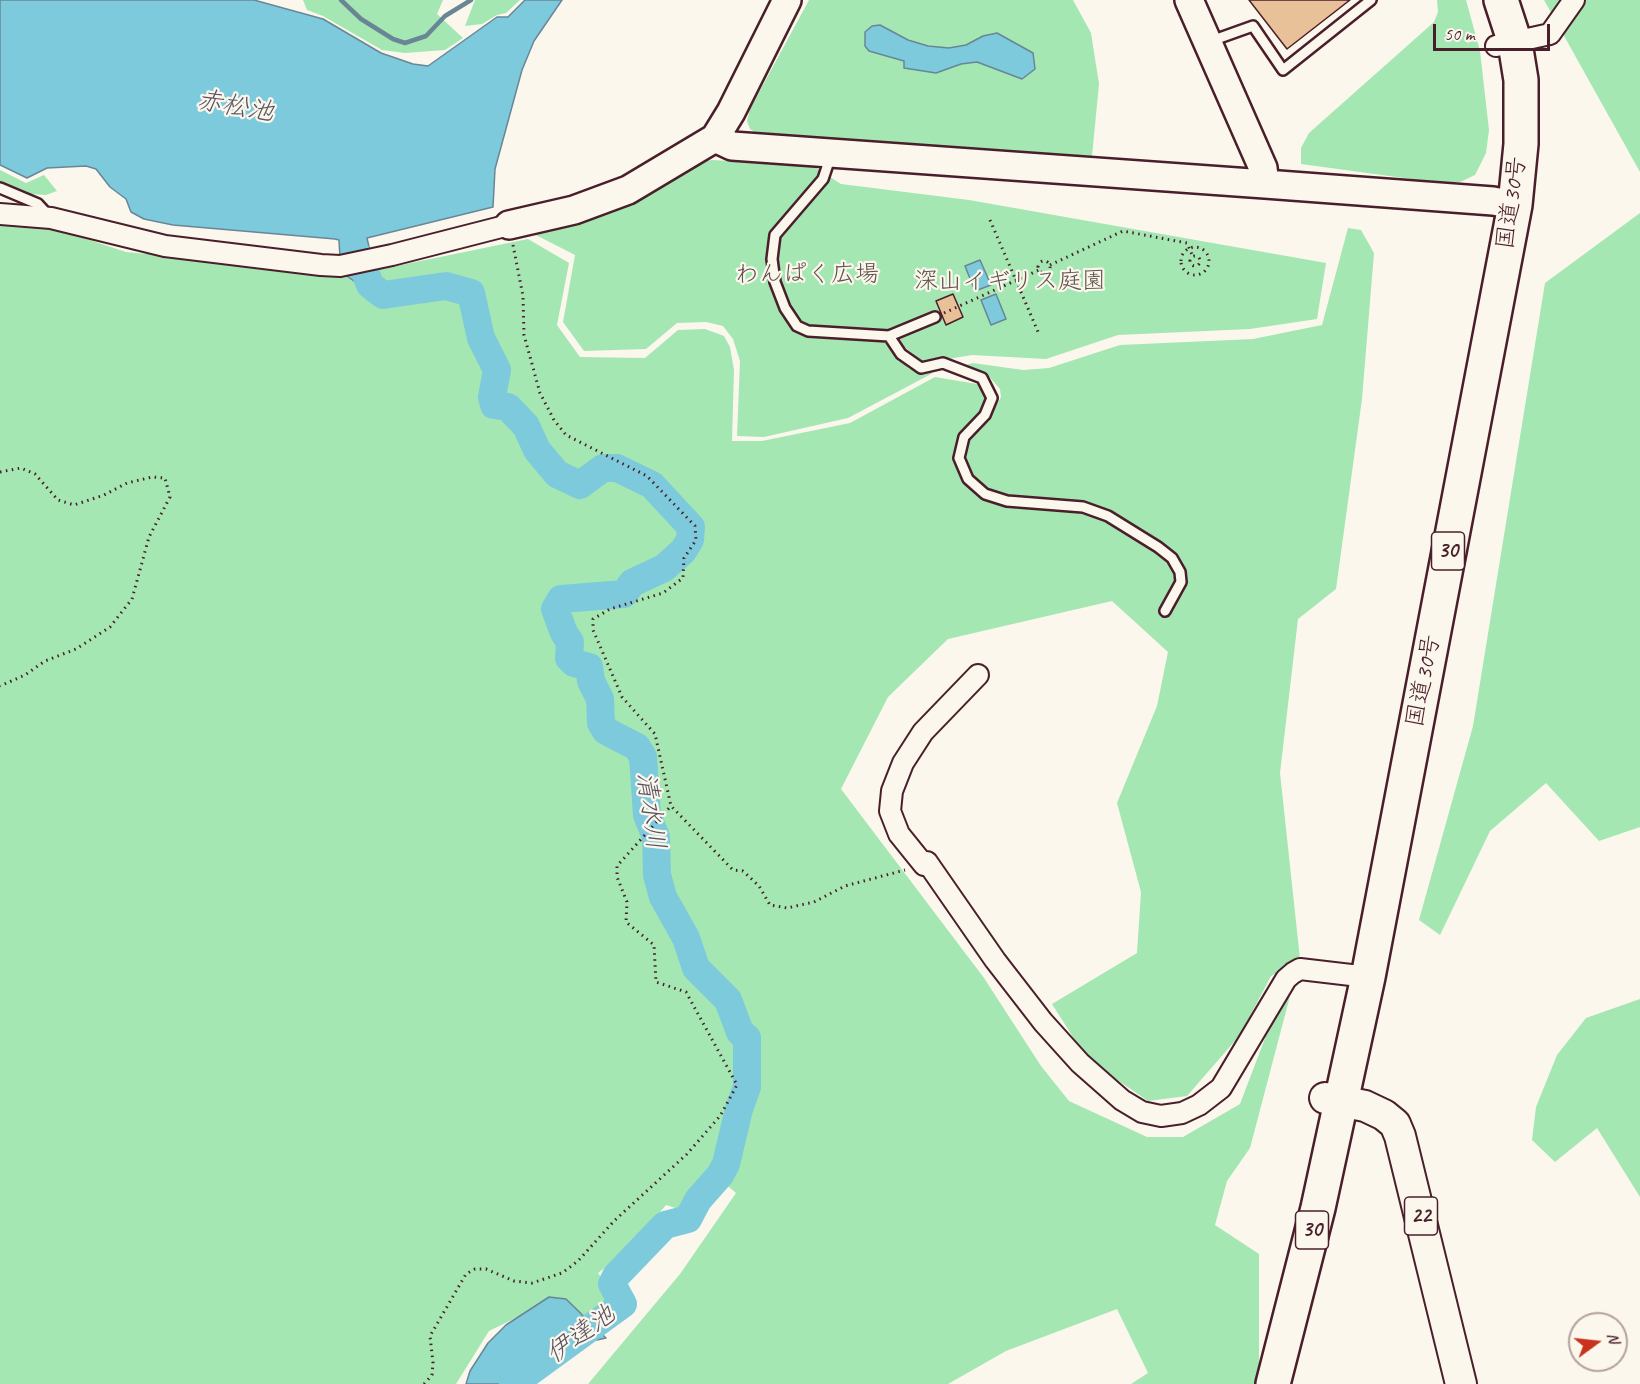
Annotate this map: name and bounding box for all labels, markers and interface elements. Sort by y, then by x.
scale bar [1436,12,1553,50]
text: 50 m [1444,23,1475,45]
water label: 赤松池 [194,85,276,129]
street label: 国道30号 [1491,155,1533,251]
park label: わんぱく広場 [735,261,879,289]
park label: 深山イギリス庭園 [914,268,1106,296]
road number: 30 [1432,532,1464,570]
street label: 国道30号 [1401,632,1447,730]
water label: 清水川 [629,770,671,852]
road number: 22 [1404,1197,1438,1235]
road number: 30 [1296,1211,1328,1249]
water label: 伊達池 [540,1299,622,1371]
north arrow [1568,1312,1628,1372]
text: N [1603,1330,1624,1345]

